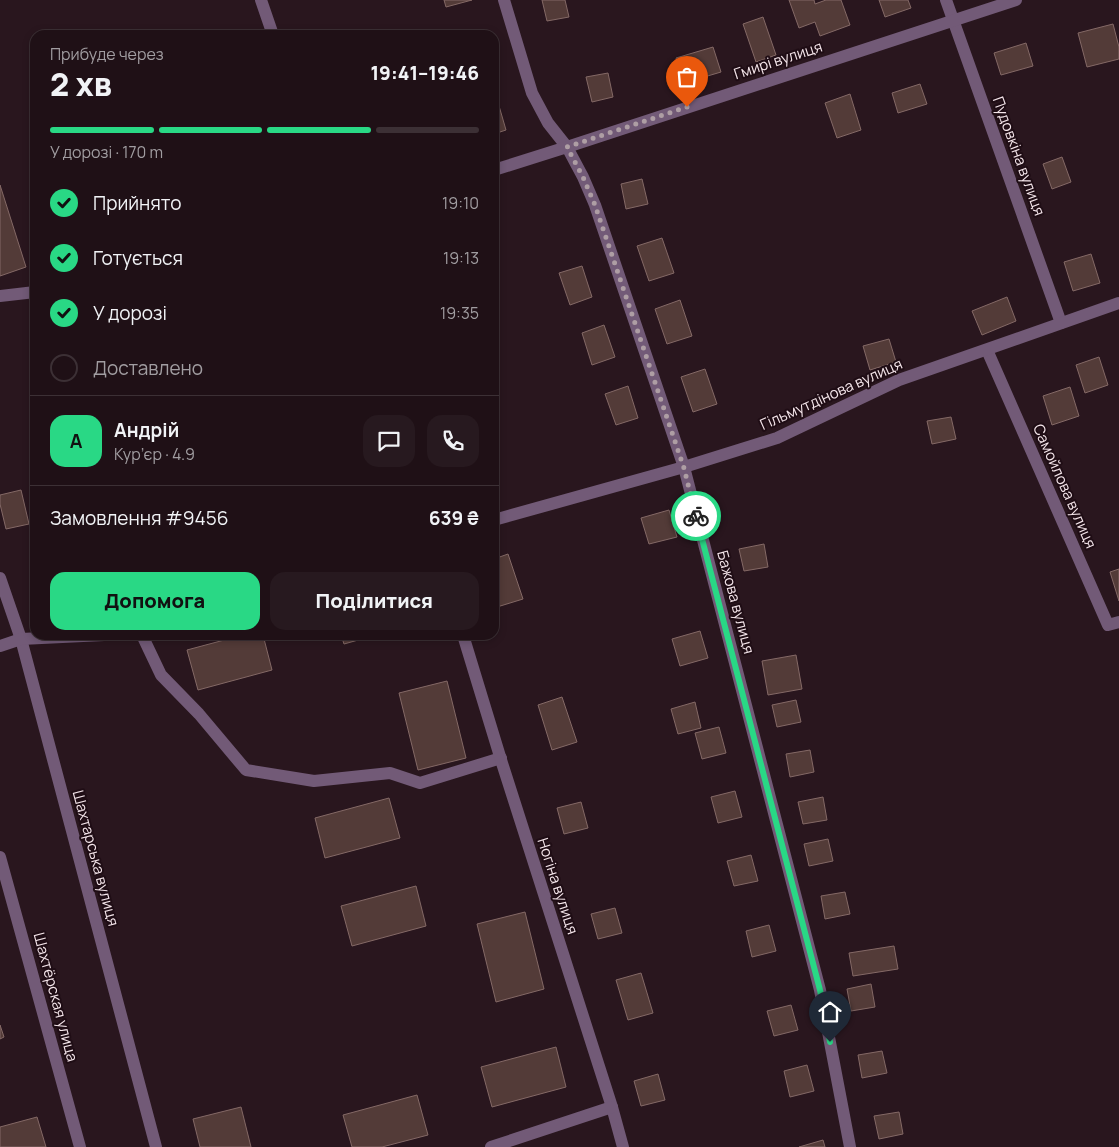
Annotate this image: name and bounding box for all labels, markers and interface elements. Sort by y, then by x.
street label: Гмирі вулиця [731,36,825,84]
text: Прибуде через [50,43,164,65]
pin [666,56,708,107]
text: 19:41–19:46 [370,60,479,86]
text: 2 хв [50,62,112,106]
icon: bag [673,63,701,91]
street label: Пудовкіна вулиця [988,94,1050,218]
text: У дорозі · 170 m [50,141,163,163]
icon: check [50,189,78,217]
text: Прийнято [93,190,181,216]
text: 19:10 [442,192,479,214]
icon: check [50,244,78,272]
text: Готується [93,245,183,271]
text: 19:13 [443,247,479,269]
icon: check [50,299,78,327]
text: У дорозі [93,300,167,326]
text: 19:35 [440,302,479,324]
street label: Гільмутдінова вулиця [756,353,906,435]
text: Доставлено [93,355,203,381]
button: chat [363,415,415,467]
button: phone [427,415,479,467]
text: Андрій [114,417,179,443]
street label: Самойлова вулиця [1028,420,1102,552]
text: А [70,428,82,454]
text: Кур’єр · 4.9 [114,443,195,465]
courier [671,491,721,541]
icon: bike [682,502,710,530]
text: Замовлення #9456 [50,505,228,531]
text: 639 ₴ [429,505,479,531]
street label: Бажова вулиця [712,548,760,656]
button: Допомога [50,572,260,630]
button: Поділитися [270,572,479,630]
street label: Шахтарська вулиця [68,788,124,928]
street label: Ногіна вулиця [533,835,583,937]
street label: Шахтёрская улица [29,930,83,1064]
pin [809,991,851,1042]
icon: home [816,998,844,1026]

